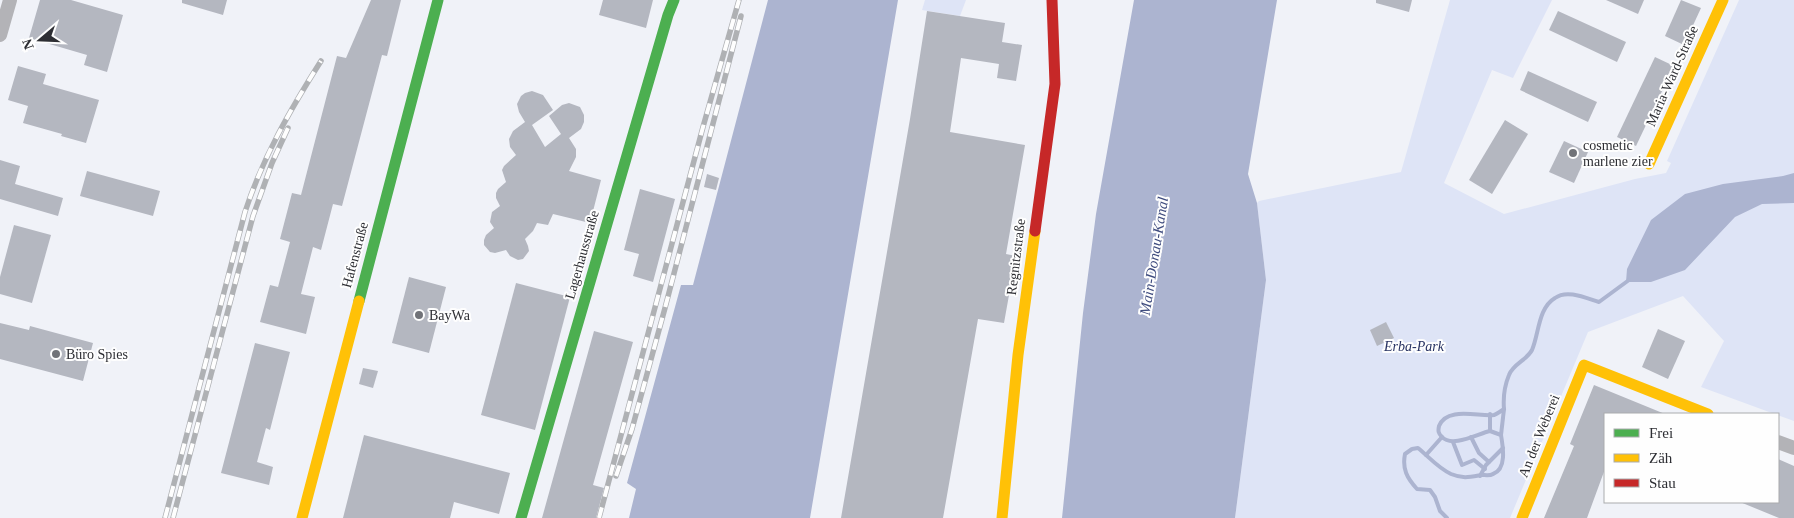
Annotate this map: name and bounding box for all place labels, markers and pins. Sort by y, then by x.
place label: cosmetic marlene zier [1583,138,1653,169]
marker: cosmetic marlene zier [1567,147,1579,159]
place label: BayWa [429,308,471,323]
marker: BayWa [413,309,425,321]
place label: Büro Spies [66,347,128,362]
marker: Büro Spies [50,348,62,360]

